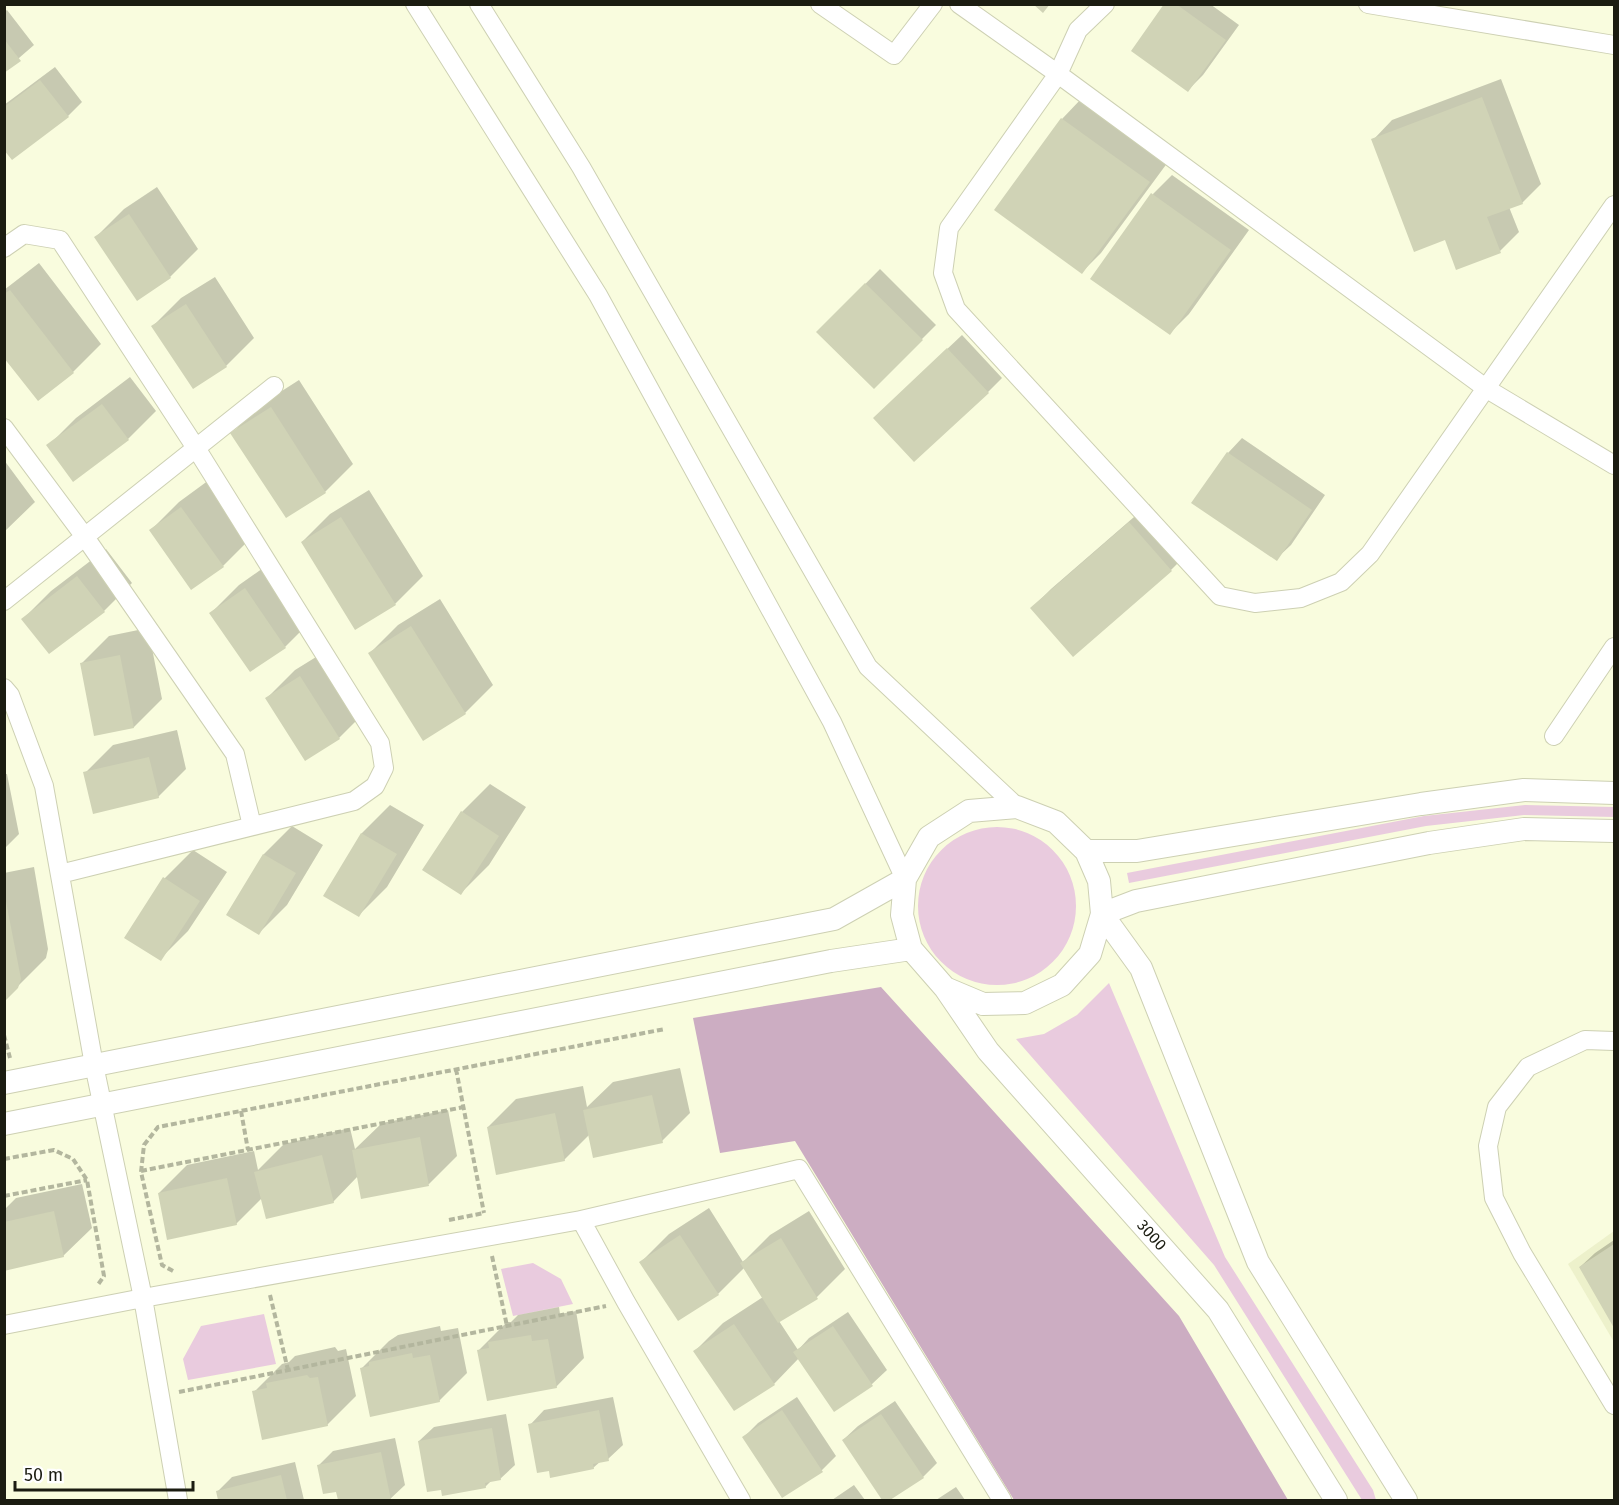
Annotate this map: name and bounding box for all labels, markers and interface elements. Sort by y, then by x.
street label: 3000 [1133,1216,1171,1254]
scale bar [15,1454,194,1492]
text: 50 m [24,1464,63,1486]

